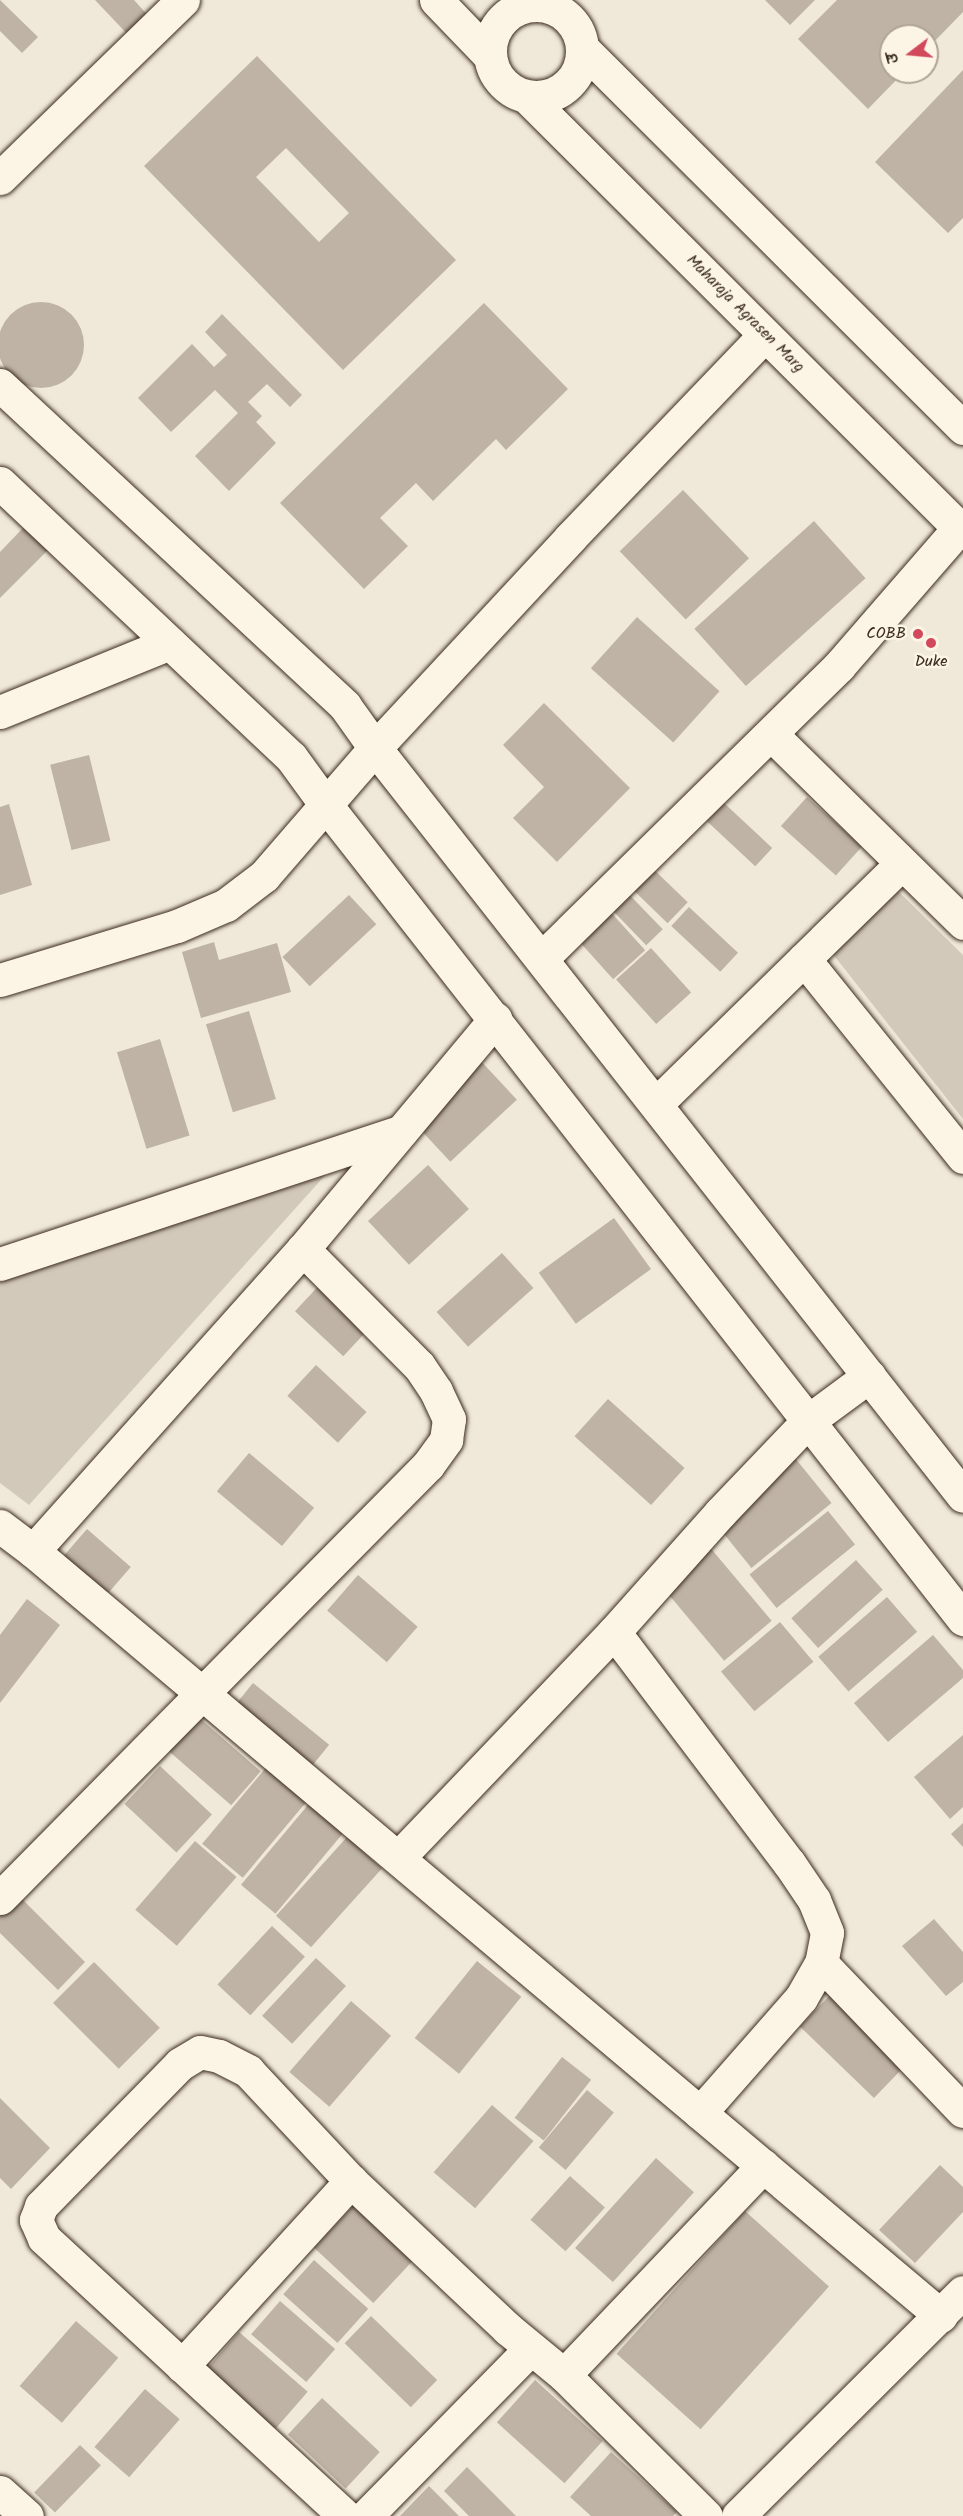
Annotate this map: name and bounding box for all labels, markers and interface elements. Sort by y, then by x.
north arrow [879,24,939,84]
text: उ [880,50,907,67]
street label: Maharaja Agrasen Marg [682,251,808,377]
place label: COBB [866,624,906,644]
marker: COBB [911,627,925,641]
marker: Duke [924,636,938,650]
place label: Duke [915,652,947,672]

